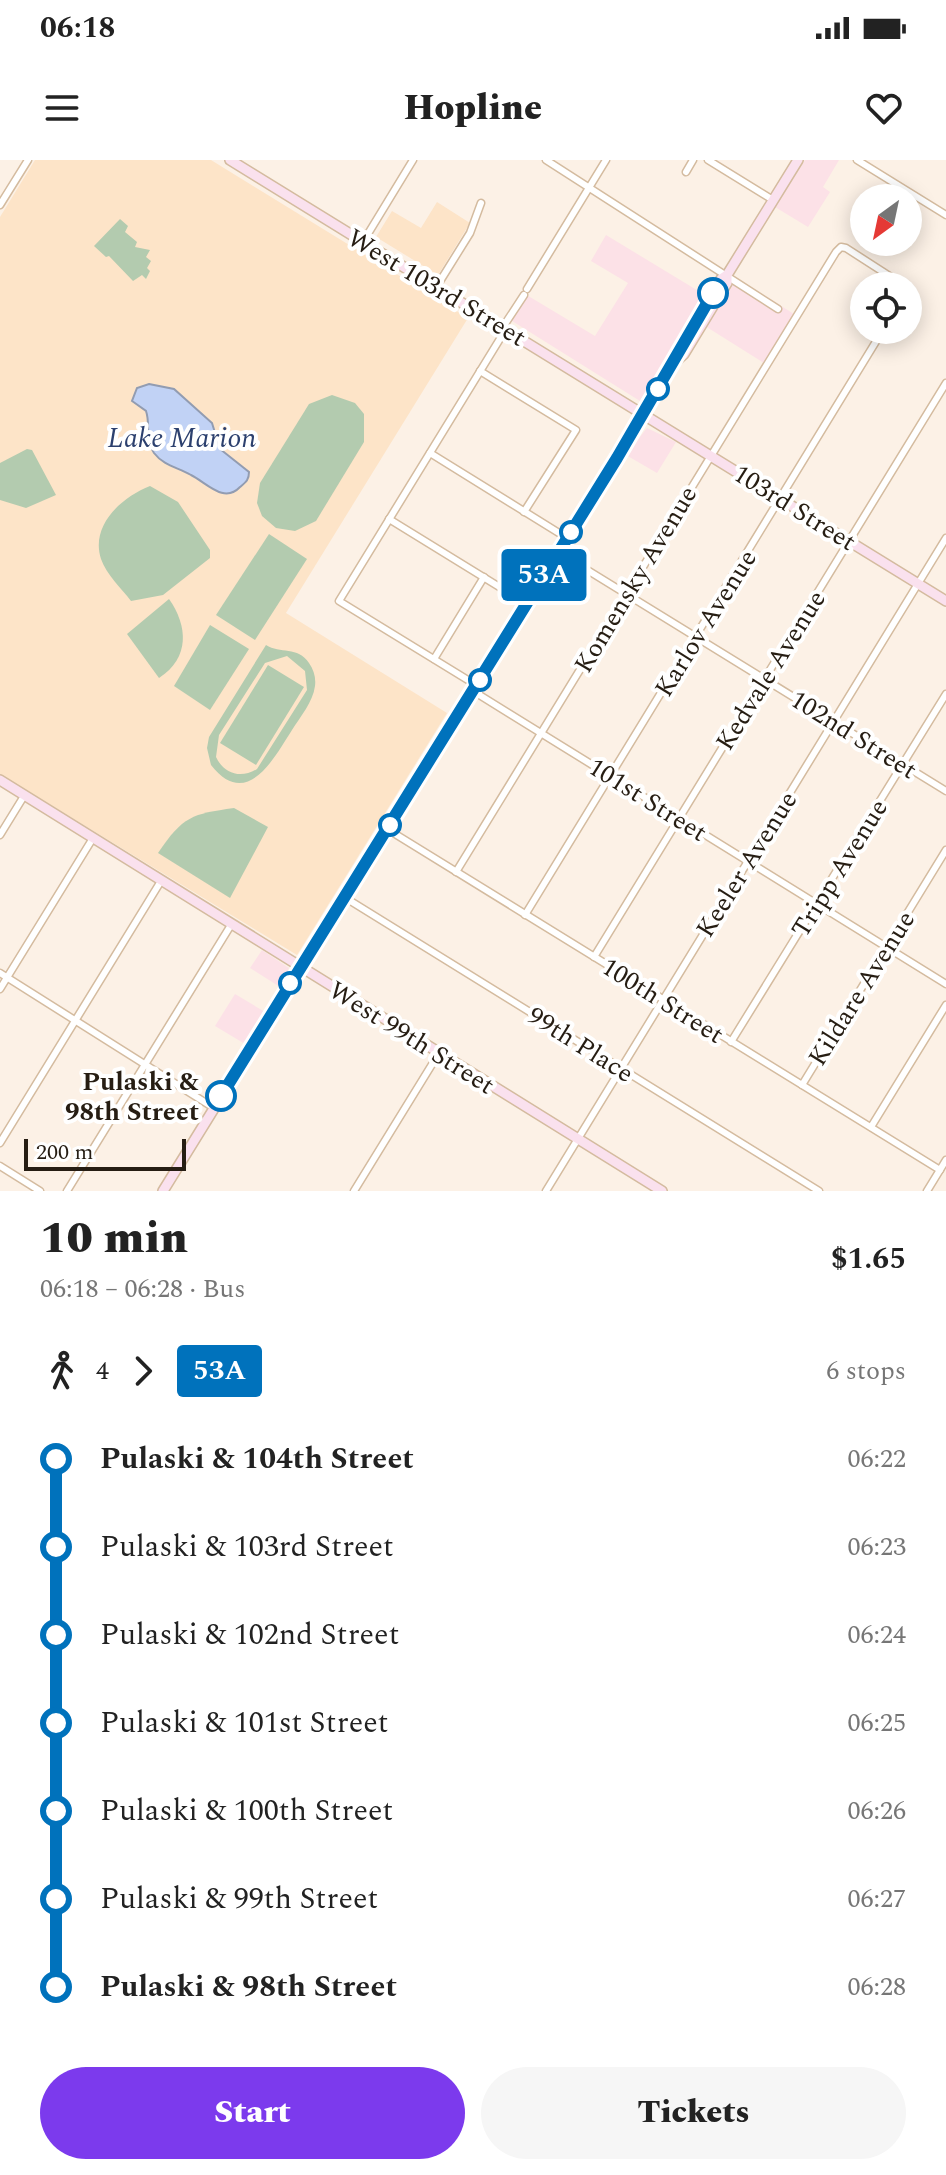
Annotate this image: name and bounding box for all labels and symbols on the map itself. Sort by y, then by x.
north arrow [850,184,922,256]
street label: West 103rd Street [339,218,534,357]
unlabelled marker [698,278,728,308]
unlabelled marker [647,378,669,400]
water label: Lake Marion [108,417,257,460]
street label: 103rd Street [725,454,864,562]
street label: Komensky Avenue [564,478,708,681]
unlabelled marker [560,521,582,543]
street label: Karlov Avenue [644,542,767,705]
line badge: 53A [498,549,590,601]
street label: Kedvale Avenue [705,582,836,759]
unlabelled marker [469,669,491,691]
street label: 102nd Street [782,680,925,790]
street label: 101st Street [580,747,715,852]
street label: Keeler Avenue [686,783,808,946]
street label: Tripp Avenue [781,791,898,946]
unlabelled marker [379,814,401,836]
street label: Kildare Avenue [798,903,926,1074]
street label: 100th Street [593,947,732,1054]
street label: West 99th Street [321,971,502,1105]
unlabelled marker [279,972,301,994]
street label: 99th Place [519,996,641,1093]
place label: Pulaski & 98th Street [65,1062,199,1132]
marker: Pulaski & 98th Street [206,1081,236,1111]
scale bar [24,1135,186,1171]

